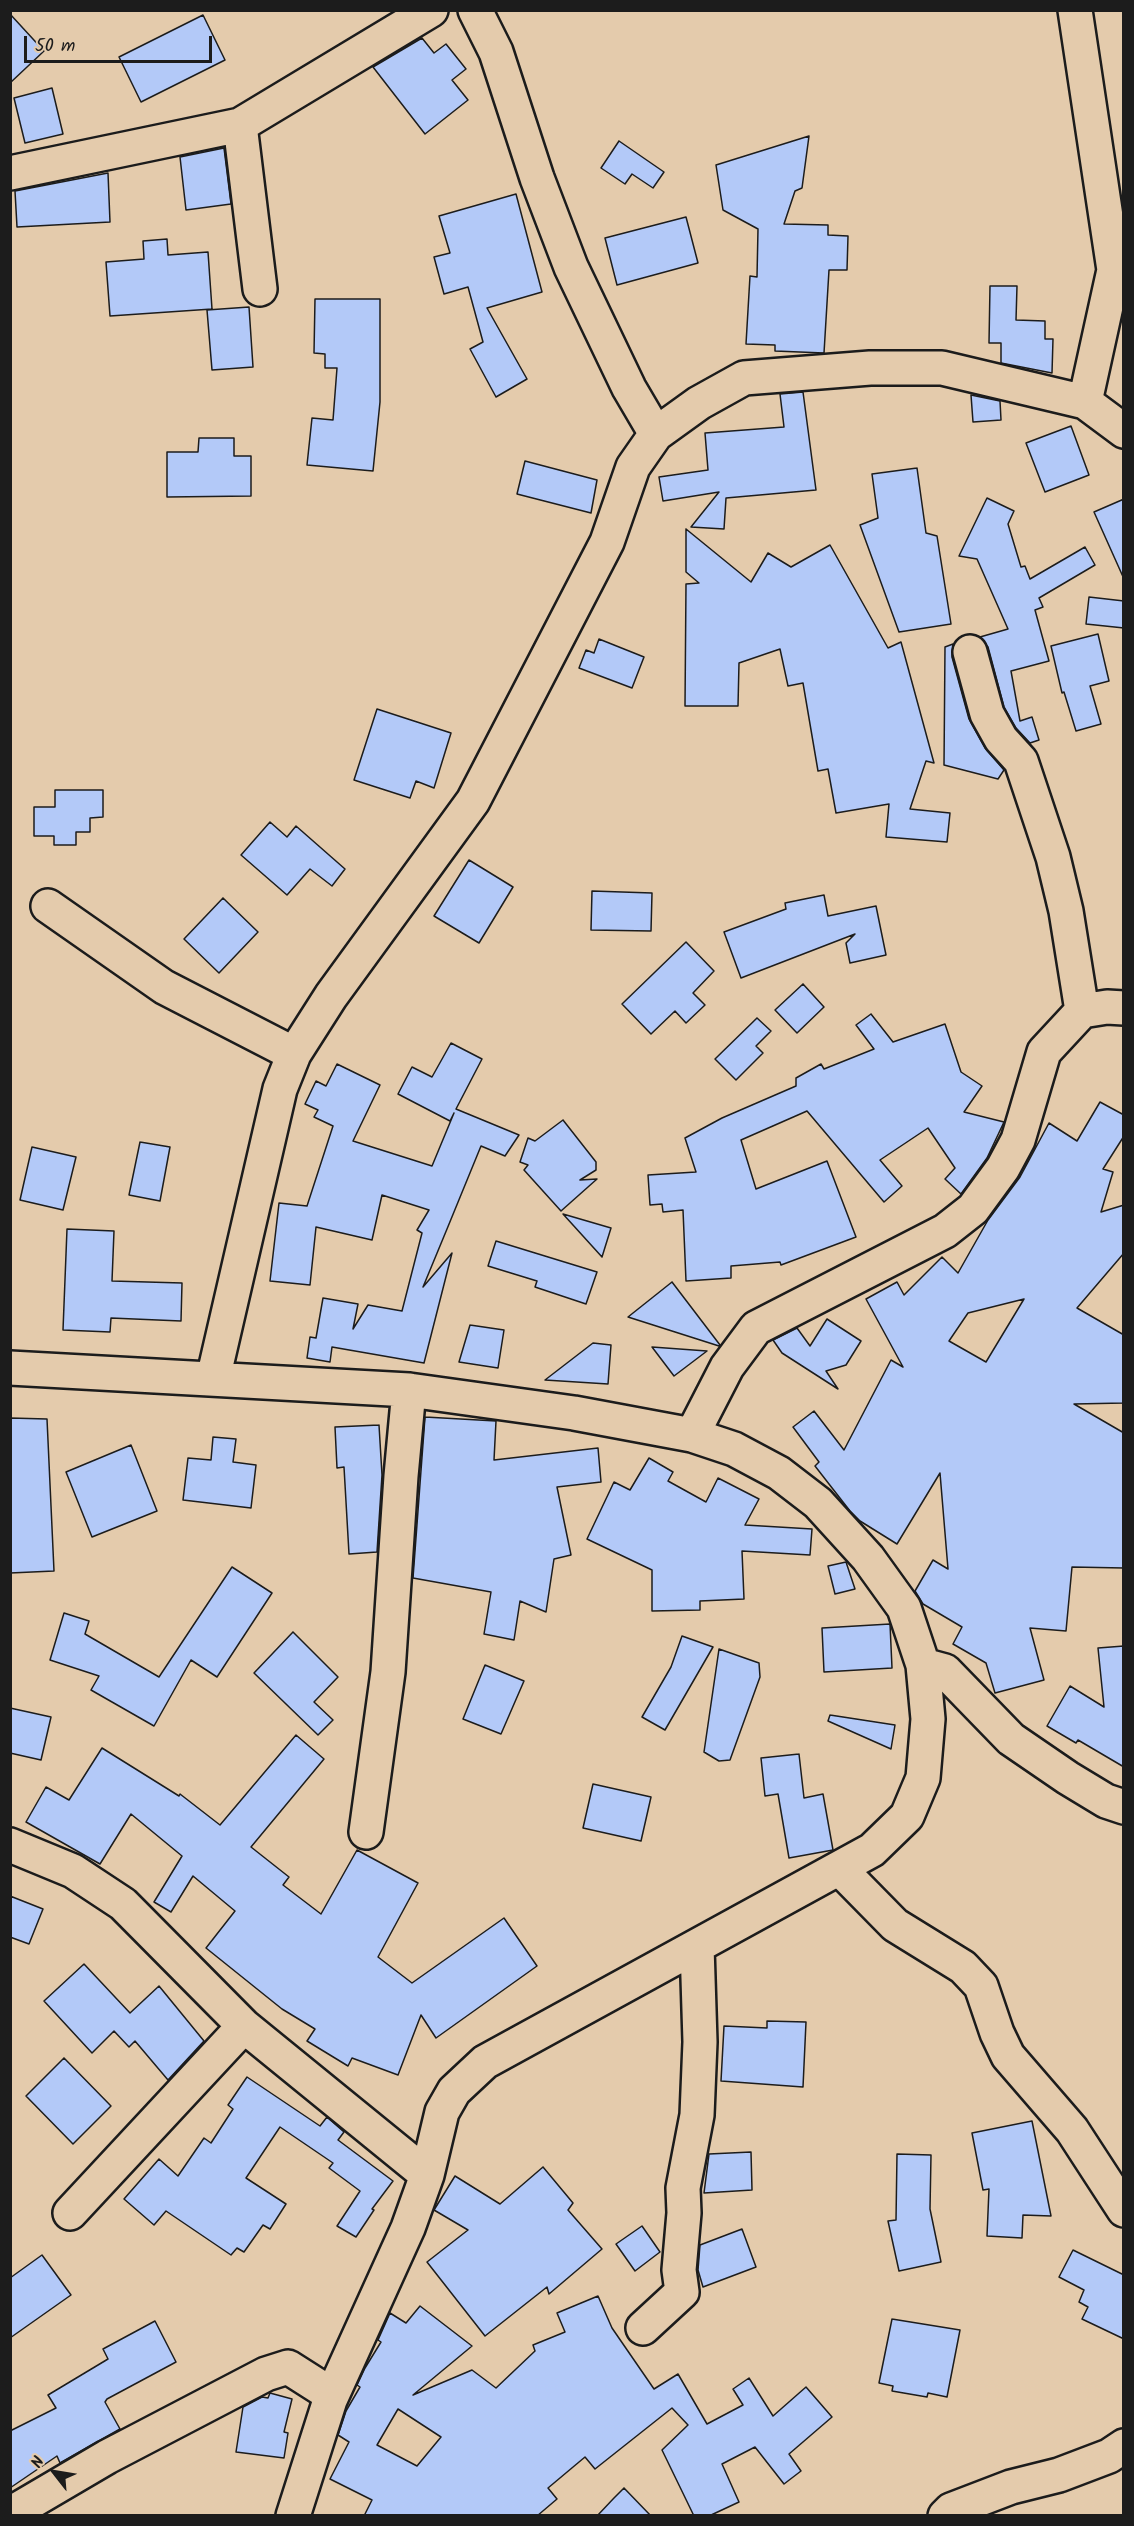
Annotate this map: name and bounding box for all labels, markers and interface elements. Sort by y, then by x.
scale bar [27,24,214,62]
text: 50 m [35,32,75,61]
north arrow [24,2442,84,2502]
text: N [25,2452,51,2473]

